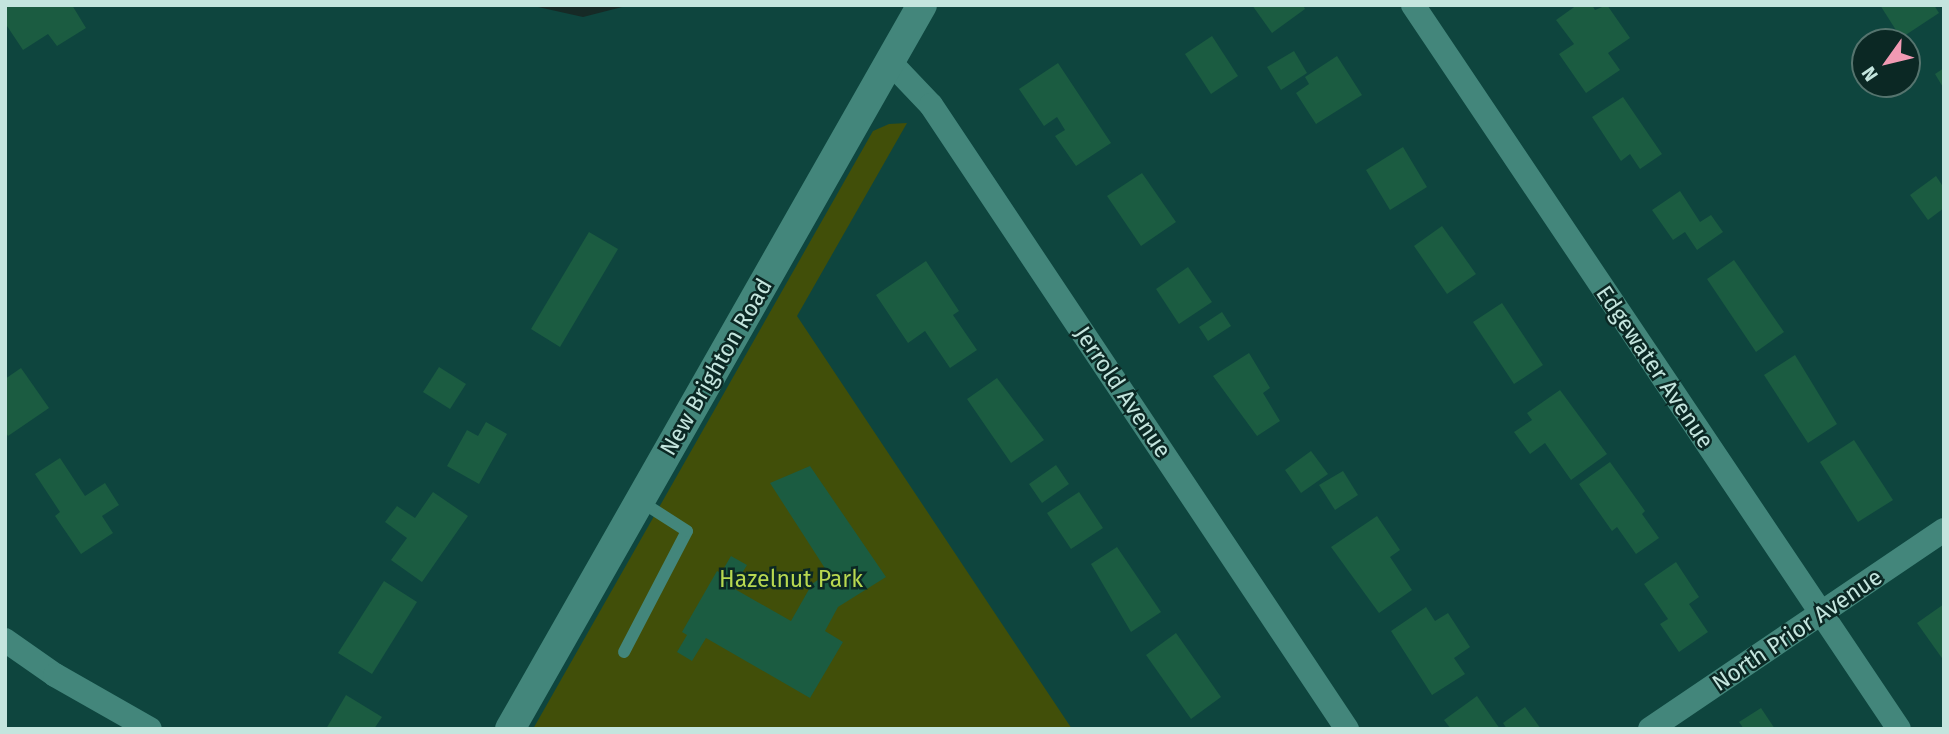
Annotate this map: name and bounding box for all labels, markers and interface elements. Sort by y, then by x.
north arrow [1851,28,1921,98]
text: N [1857,62,1883,86]
street label: New Brighton Road [654,274,778,460]
street label: Edgewater Avenue [1590,280,1720,454]
street label: Jerrold Avenue [1069,321,1177,463]
street label: North Prior Avenue [1707,563,1887,697]
park label: Hazelnut Park [719,565,863,593]

